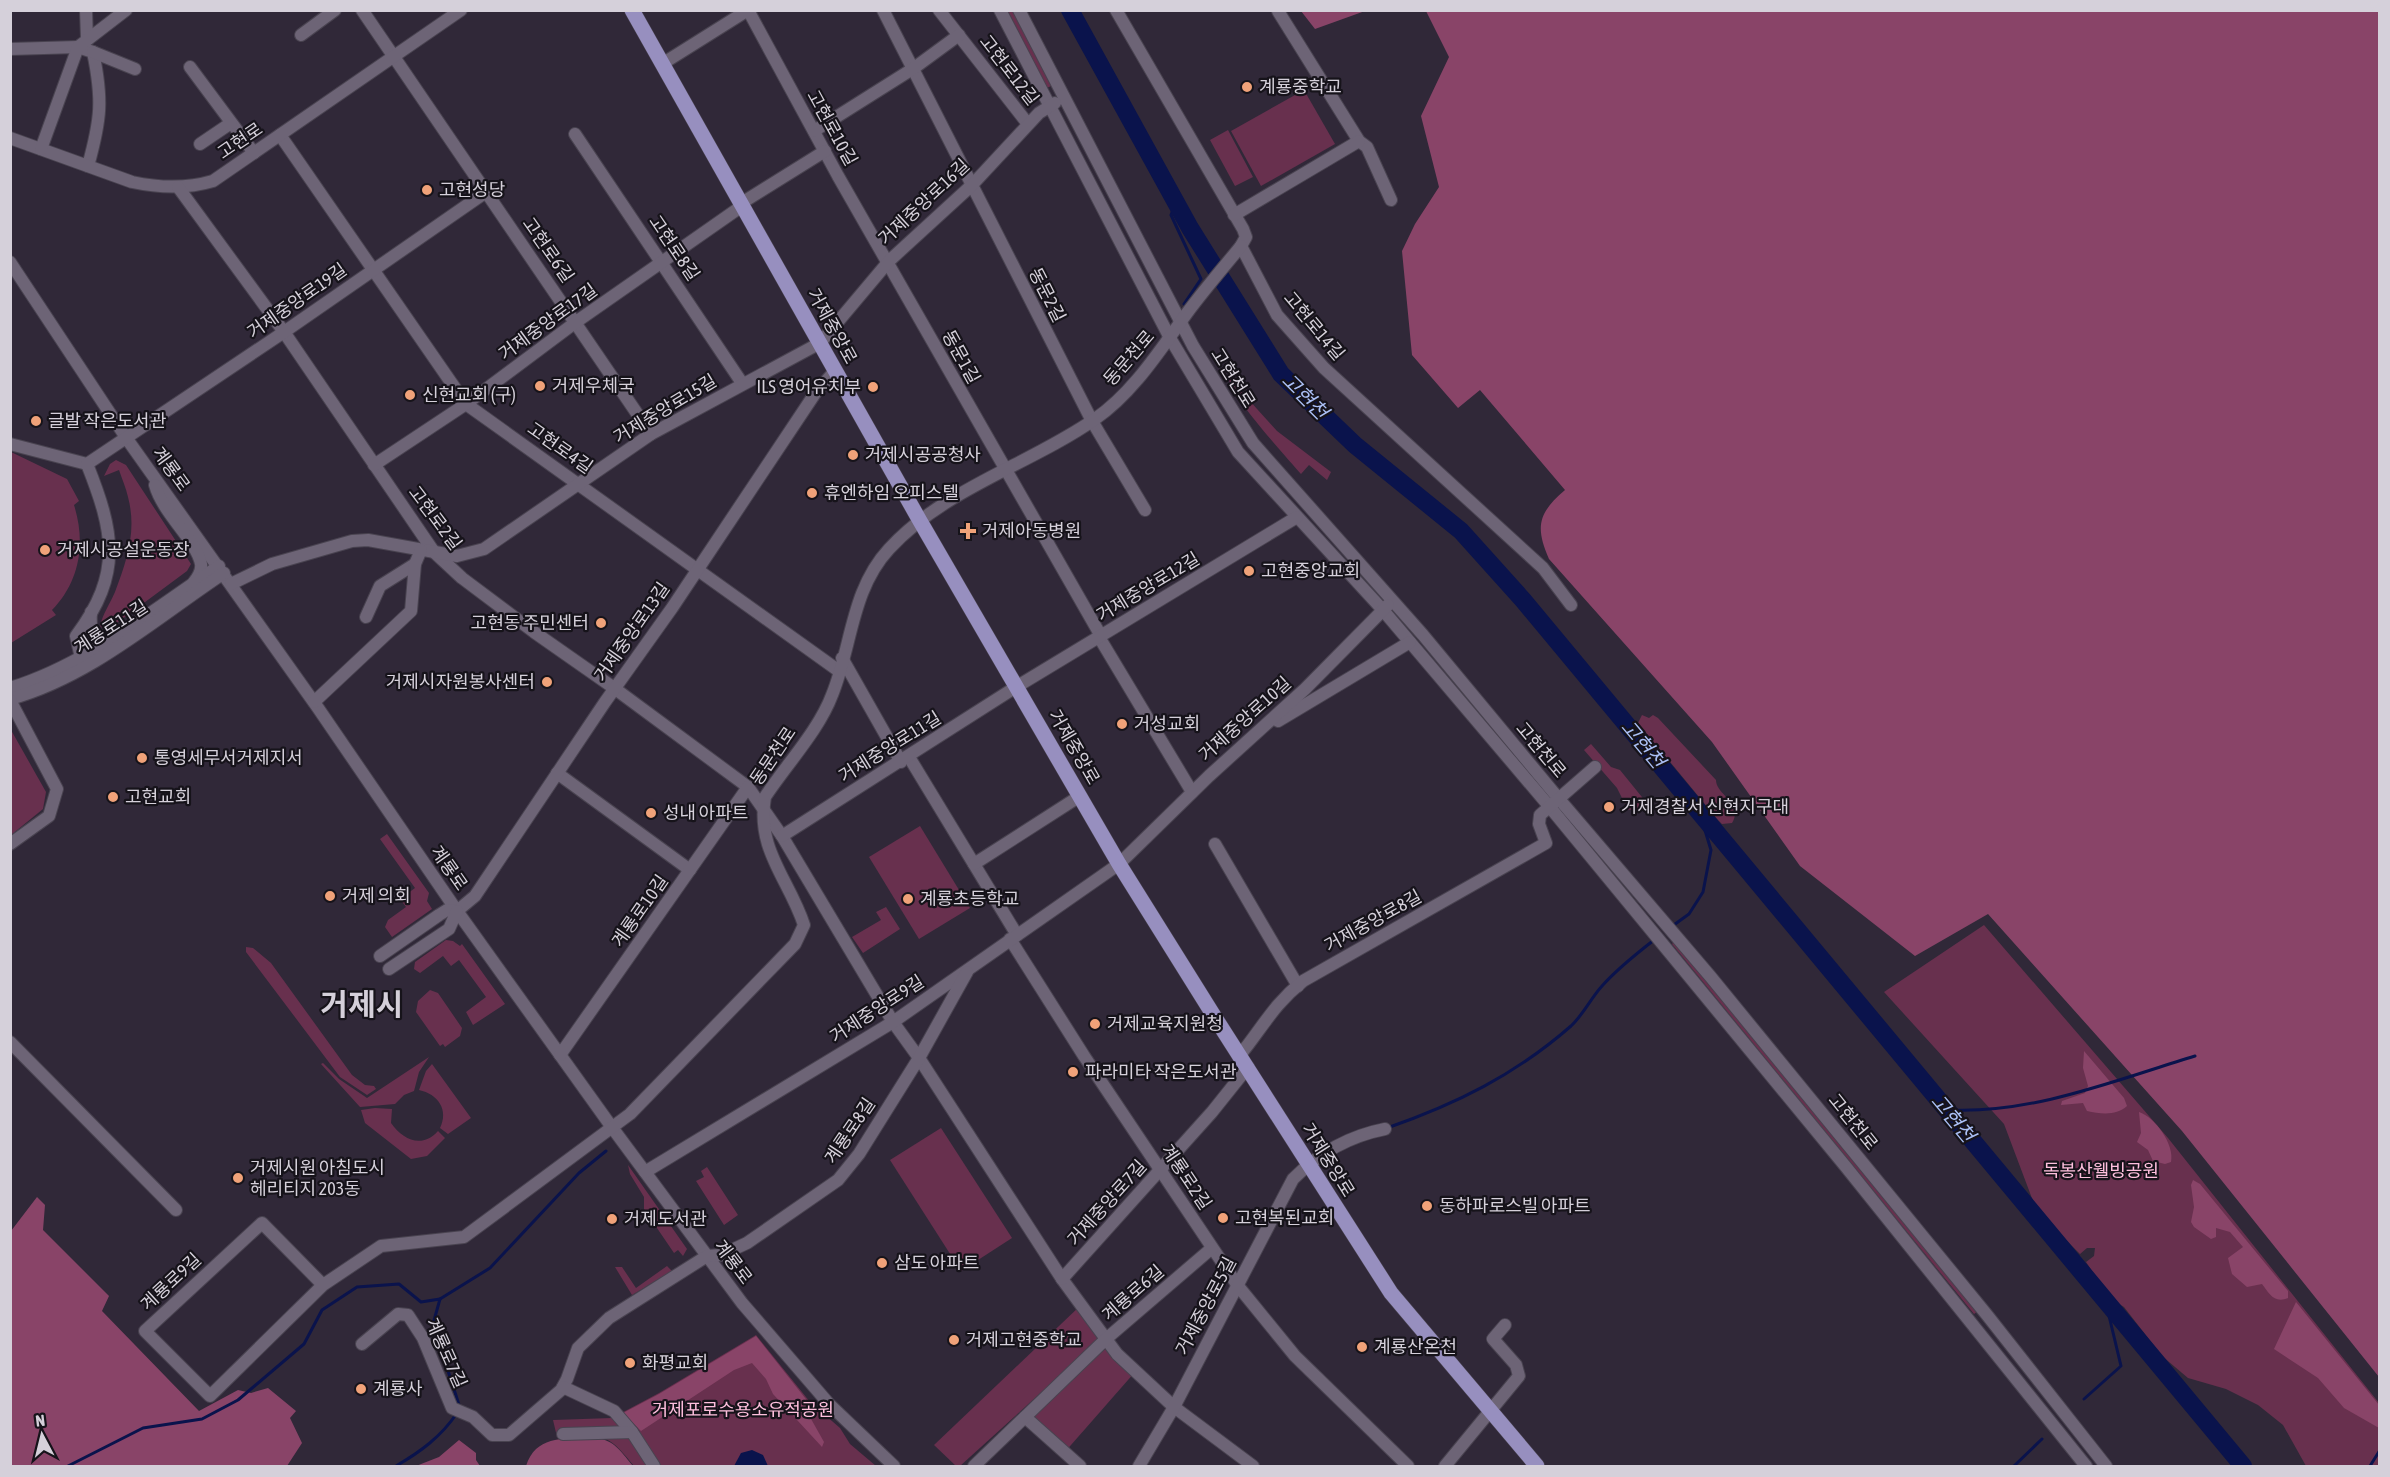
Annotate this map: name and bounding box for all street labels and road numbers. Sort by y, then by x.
street label: 고현로12길 [976,30,1043,109]
street label: 고현로10길 [803,86,862,169]
street label: 고현로 [213,118,266,163]
street label: 거제중앙로16길 [874,154,973,249]
street label: 고현로8길 [645,211,704,285]
street label: 고현로6길 [518,213,578,286]
street label: 거제중앙로19길 [243,259,350,343]
street label: 동문2길 [1025,264,1070,325]
street label: 거제중앙로17길 [494,279,601,364]
street label: 거제중앙로 [803,284,862,367]
street label: 고현로14길 [1280,287,1349,364]
street label: 동문1길 [938,326,985,387]
street label: 동문천로 [1099,326,1158,390]
street label: 고현천로 [1207,344,1260,411]
street label: 거제중앙로15길 [609,370,720,448]
street label: 고현로4길 [524,418,597,478]
street label: 계룡로 [148,442,195,495]
street label: 고현로2길 [405,482,466,554]
street label: 거제중앙로12길 [1092,548,1203,626]
street label: 거제중앙로13길 [590,578,674,685]
street label: 계룡로11길 [70,595,151,658]
street label: 거제중앙로10길 [1194,672,1295,765]
street label: 거제중앙로 [1045,706,1104,788]
street label: 거제중앙로11길 [835,707,945,786]
street label: 고현천로 [1512,718,1571,782]
street label: 동문천로 [745,722,800,789]
street label: 계룡로 [427,841,472,894]
street label: 계룡로10길 [607,871,672,951]
street label: 거제중앙로8길 [1321,885,1425,956]
street label: 거제중앙로9길 [826,970,928,1047]
street label: 고현천로 [1824,1089,1882,1154]
street label: 계룡로8길 [820,1094,879,1168]
street label: 거제중앙로 [1298,1119,1359,1200]
street label: 계룡로2길 [1157,1140,1216,1214]
street label: 거제중앙로7길 [1063,1156,1151,1250]
street label: 계룡로 [710,1236,757,1288]
street label: 계룡로9길 [136,1248,205,1315]
street label: 거제중앙로5길 [1171,1253,1240,1358]
street label: 계룡로6길 [1098,1260,1168,1325]
street label: 계룡로7길 [422,1314,471,1391]

